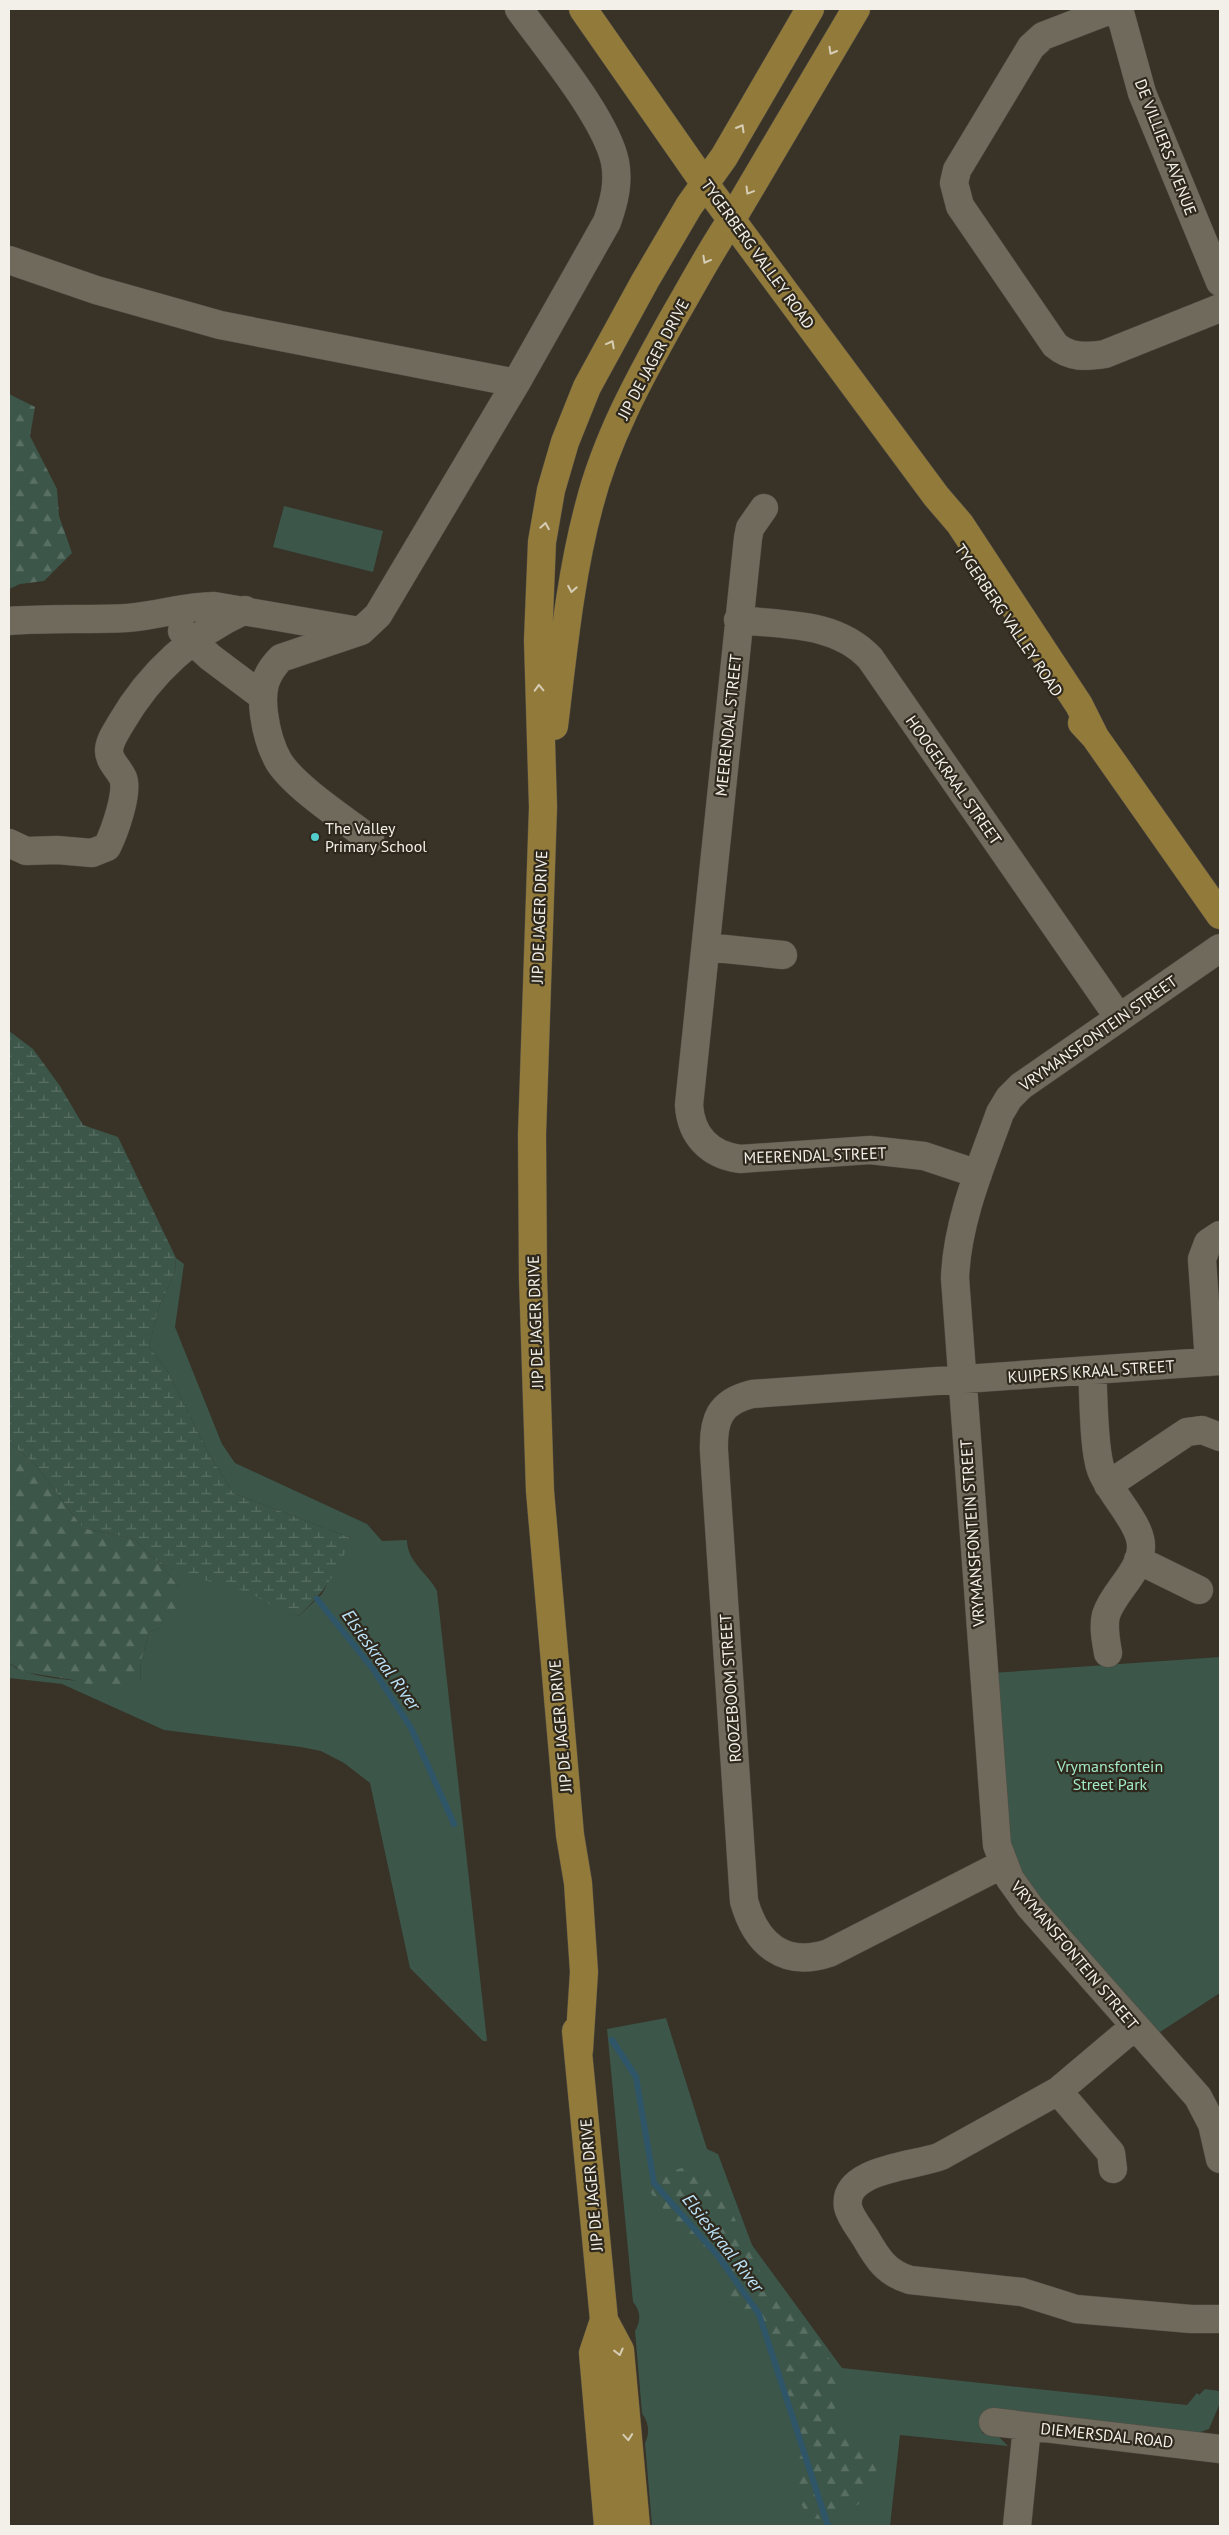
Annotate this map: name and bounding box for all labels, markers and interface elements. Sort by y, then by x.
one-way arrow [828,45,838,54]
street label: DE VILLIERS AVENUE [1131,76,1201,218]
one-way arrow [734,124,744,133]
street label: TYGERBERG VALLEY ROAD [697,175,819,333]
one-way arrow [746,185,756,194]
one-way arrow [702,255,712,264]
street label: JIP DE JAGER DRIVE [612,295,693,423]
one-way arrow [604,341,614,350]
one-way arrow [540,522,550,531]
street label: TYGERBERG VALLEY ROAD [950,540,1068,700]
one-way arrow [567,584,578,593]
street label: MEERENDAL STREET [711,653,745,797]
one-way arrow [534,684,545,692]
street label: HOOGEKRAAL STREET [902,711,1006,849]
place label: The Valley Primary School [325,818,427,856]
marker: The Valley Primary School [309,831,321,843]
street label: JIP DE JAGER DRIVE [527,850,551,985]
street label: VRYMANSFONTEIN STREET [1014,971,1181,1096]
street label: MEERENDAL STREET [743,1143,887,1167]
street label: JIP DE JAGER DRIVE [523,1255,547,1390]
street label: KUIPERS KRAAL STREET [1007,1355,1175,1387]
street label: VRYMANSFONTEIN STREET [955,1438,989,1628]
water label: Elsieskraal River [337,1605,426,1716]
street label: ROOZEBOOM STREET [715,1613,745,1763]
street label: JIP DE JAGER DRIVE [544,1659,576,1794]
park label: Vrymansfontein Street Park [1056,1756,1163,1794]
street label: VRYMANSFONTEIN STREET [1006,1876,1143,2033]
street label: JIP DE JAGER DRIVE [575,2118,607,2253]
water label: Elsieskraal River [678,2189,770,2298]
one-way arrow [613,2348,624,2357]
street label: DIEMERSDAL ROAD [1040,2418,1174,2452]
one-way arrow [622,2433,633,2441]

